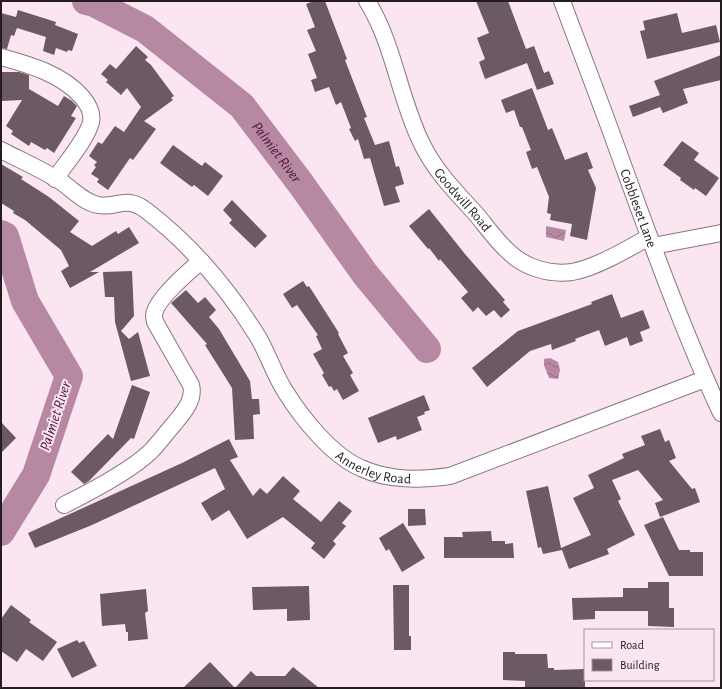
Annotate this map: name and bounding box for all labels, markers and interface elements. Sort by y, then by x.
water label: Palmiet River [249,119,305,186]
street label: Goodwill Road [431,166,493,235]
street label: Cobbleset Lane [617,167,659,250]
water label: Palmiet River [37,379,74,453]
street label: Annerley Road [333,449,411,487]
legend [584,629,714,681]
text: Road [620,639,644,651]
text: Building [620,659,660,671]

